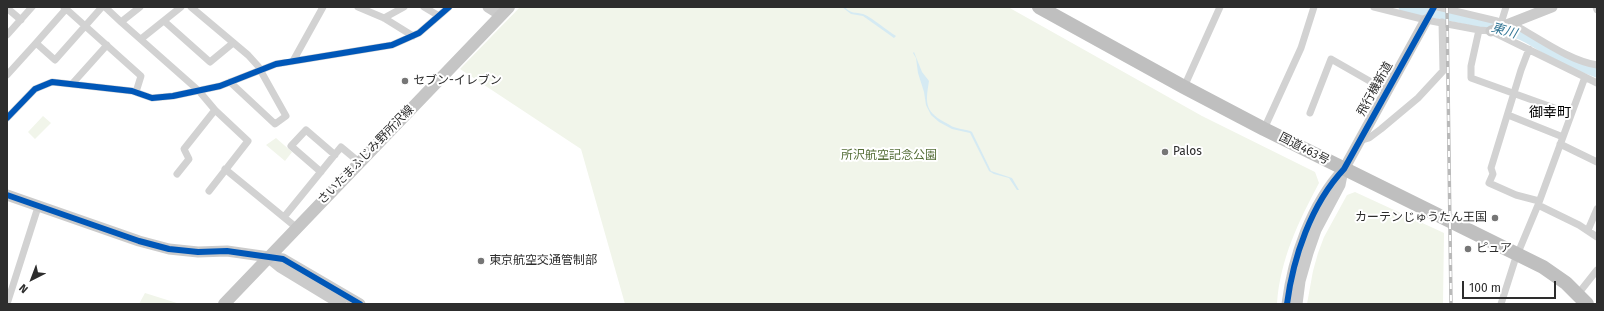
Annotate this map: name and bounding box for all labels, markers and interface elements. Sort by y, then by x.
water label: 東川 [1489,20,1519,42]
street label: 飛行機新道 [1354,59,1396,119]
place label: セブン-イレブン [413,74,502,88]
marker: セブン-イレブン [400,76,410,86]
street label: さいたまふじみ野所沢線 [315,103,417,207]
district label: 御幸町 [1529,105,1571,121]
street label: 国道463号 [1276,130,1332,168]
place label: Palos [1173,145,1202,159]
marker: Palos [1160,147,1170,157]
park label: 所沢航空記念公園 [841,149,937,163]
place label: カーテンじゅうたん王国 [1355,211,1487,225]
marker: カーテンじゅうたん王国 [1490,213,1500,223]
place label: ピュア [1476,242,1512,256]
marker: ピュア [1463,244,1473,254]
place label: 東京航空交通管制部 [489,254,597,268]
marker: 東京航空交通管制部 [476,256,486,266]
north arrow [12,259,52,299]
scale bar [1464,273,1558,299]
text: N [17,281,31,296]
text: 100 m [1469,281,1501,295]

